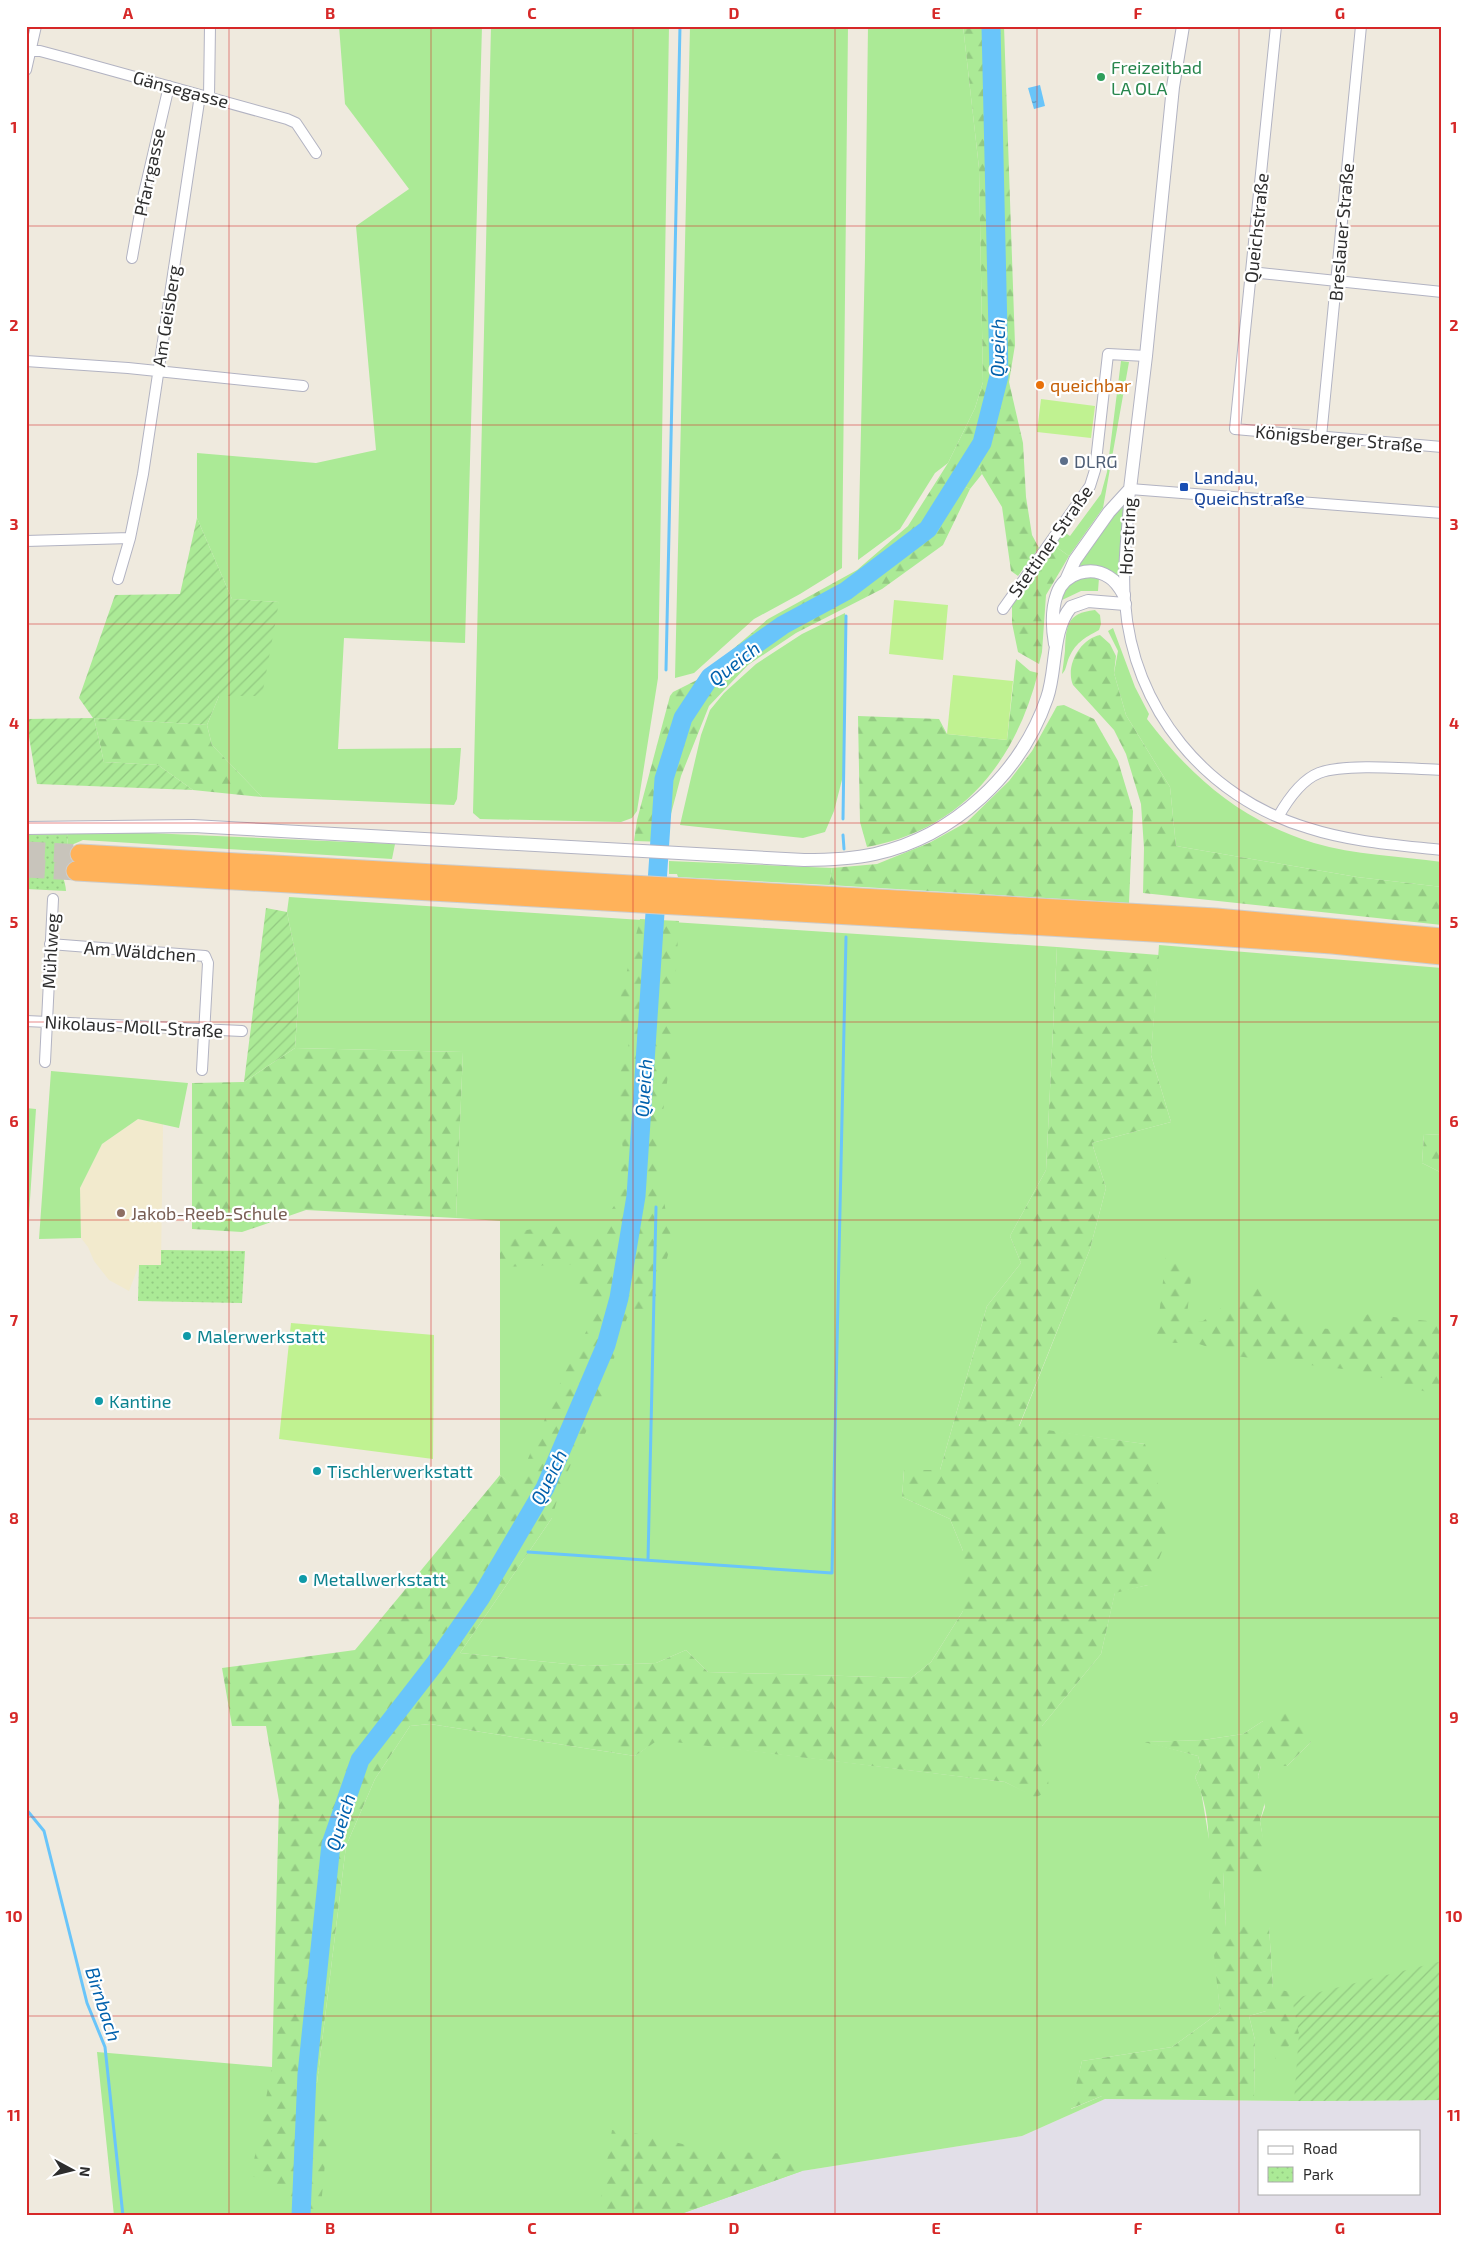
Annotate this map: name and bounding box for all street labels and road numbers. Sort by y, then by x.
street label: Gänsegasse [131,66,231,112]
street label: Pfarrgasse [129,126,169,218]
street label: Breslauer Straße [1324,162,1358,302]
street label: Queichstraße [1239,172,1273,284]
street label: Am Geisberg [147,264,185,368]
street label: Königsberger Straße [1254,420,1424,456]
street label: Stettiner Straße [1003,481,1097,601]
street label: Horstring [1114,497,1140,575]
street label: Mühlweg [37,912,63,990]
street label: Am Wäldchen [83,936,197,966]
street label: Nikolaus-Moll-Straße [44,1010,224,1042]

